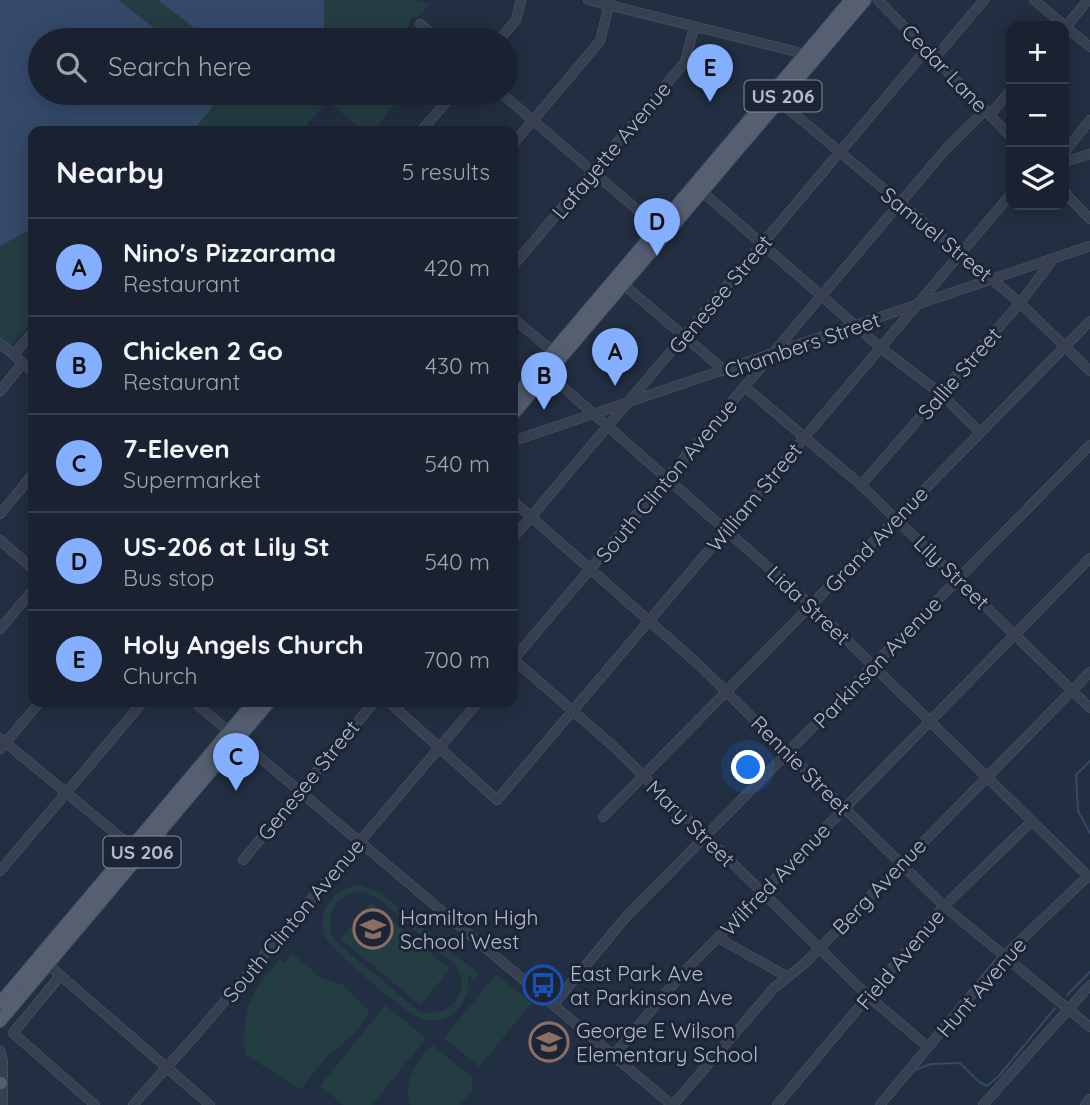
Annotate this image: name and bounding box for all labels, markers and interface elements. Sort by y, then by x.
street label: Cedar Lane [896,18,994,118]
map controls [1006,21,1069,210]
button: + [1006,21,1069,84]
search box [28,28,518,105]
pin: E [687,44,733,102]
icon: search [52,48,90,86]
text: Search here [108,50,252,83]
street label: Lafayette Avenue [546,76,676,224]
road number: US 206 [744,80,822,111]
button: − [1006,84,1069,147]
button: layers [1006,147,1069,210]
text: Nearby [56,153,164,191]
text: 5 results [402,157,490,186]
street label: Samuel Street [876,181,998,287]
pin: D [634,198,680,256]
street label: Genesee Street [663,229,777,359]
text: Nino's Pizzarama [123,236,336,269]
text: A [72,253,86,282]
text: 420 m [424,253,490,282]
text: Restaurant [123,269,240,298]
street label: Chambers Street [721,306,883,384]
street label: Sallie Street [912,322,1006,424]
pin: A [592,328,638,386]
text: Chicken 2 Go [123,334,283,367]
text: B [71,351,87,380]
text: 430 m [425,351,490,380]
pin: B [521,352,567,410]
text: Restaurant [123,367,240,396]
street label: South Clinton Avenue [590,393,742,567]
text: 7-Eleven [123,432,230,465]
street label: William Street [701,437,807,557]
text: C [72,449,86,478]
text: 540 m [424,449,490,478]
text: Supermarket [123,465,261,494]
street label: Grand Avenue [819,480,933,598]
text: US-206 at Lily St [123,530,330,563]
street label: Lily Street [909,530,995,614]
text: D [71,547,87,576]
text: 540 m [424,547,490,576]
street label: Lida Street [762,560,856,650]
text: Bus stop [123,563,214,592]
street label: Parkinson Avenue [807,591,947,733]
text: Holy Angels Church [123,628,364,661]
text: E [72,645,86,674]
text: 700 m [424,645,490,674]
text: Church [123,661,198,690]
street label: Rennie Street [746,710,856,820]
street label: Genesee Street [252,715,364,845]
pin: C [213,733,259,791]
your location [731,750,765,784]
street label: Mary Street [641,774,741,872]
street label: Wilfred Avenue [715,817,835,941]
street label: Berg Avenue [827,832,931,940]
street label: South Clinton Avenue [217,833,369,1007]
road number: US 206 [104,836,180,867]
street label: Field Avenue [850,903,950,1015]
place label: Hamilton High School West [400,904,538,954]
school or university icon: Hamilton High School West [352,908,394,950]
street label: Hunt Avenue [931,932,1031,1042]
place label: East Park Ave at Parkinson Ave [570,960,733,1010]
bus stop icon: East Park Ave at Parkinson Ave [522,964,564,1006]
place label: George E Wilson Elementary School [576,1017,758,1067]
school or university icon: George E Wilson Elementary School [528,1021,570,1063]

